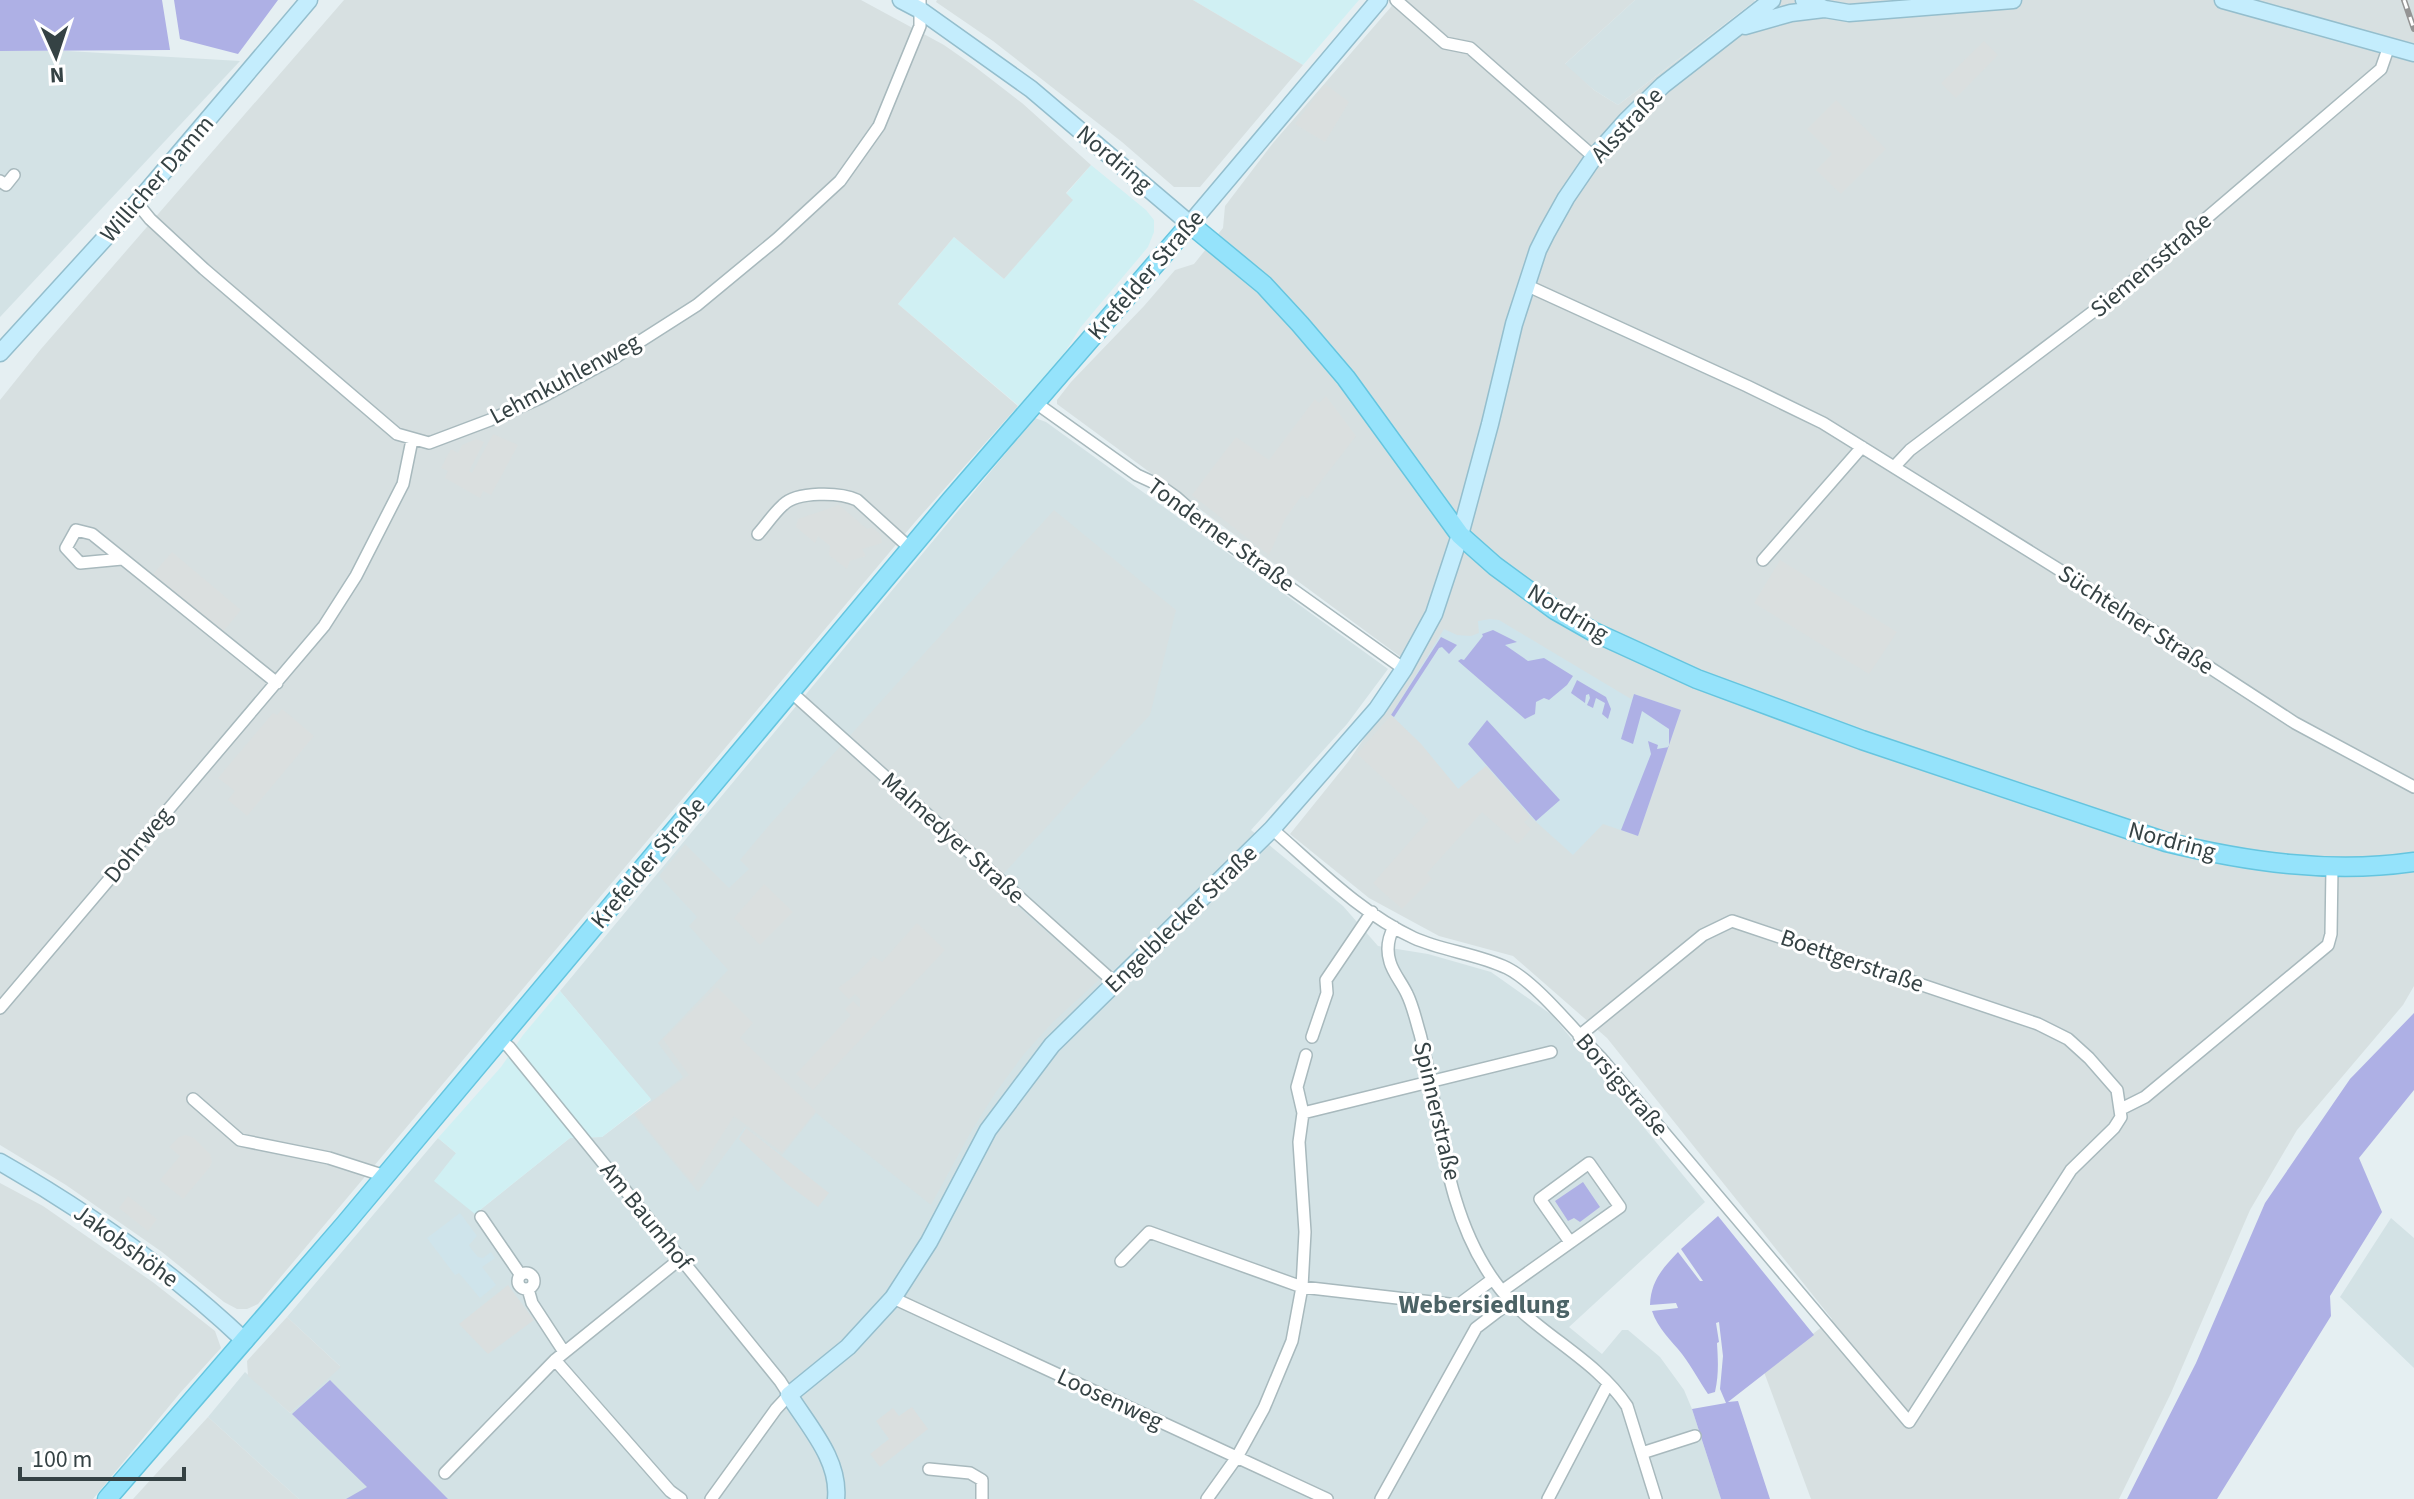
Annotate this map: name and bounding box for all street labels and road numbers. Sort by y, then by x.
street label: Alsstraße [1583,79,1671,171]
street label: Willicher Damm [92,108,222,250]
street label: Nordring [1069,117,1159,201]
street label: Krefelder Straße [1079,202,1213,348]
street label: Siemensstraße [2083,204,2219,326]
street label: Lehmkuhlenweg [484,325,646,433]
street label: Tonderner Straße [1140,469,1302,601]
street label: Süchtelner Straße [2051,556,2221,684]
street label: Nordring [1521,575,1615,651]
street label: Malmedyer Straße [873,764,1033,912]
street label: Krefelder Straße [582,789,714,937]
street label: Dohrweg [95,799,181,891]
street label: Nordring [2124,813,2220,869]
street label: Engelblecker Straße [1097,837,1265,1001]
street label: Boettgerstraße [1776,920,1928,1002]
street label: Borsigstraße [1567,1026,1677,1144]
street label: Spinnerstraße [1404,1038,1470,1184]
street label: Am Baumhof [592,1155,701,1278]
street label: Jakobshöhe [66,1196,186,1296]
street label: Loosenweg [1051,1359,1169,1439]

